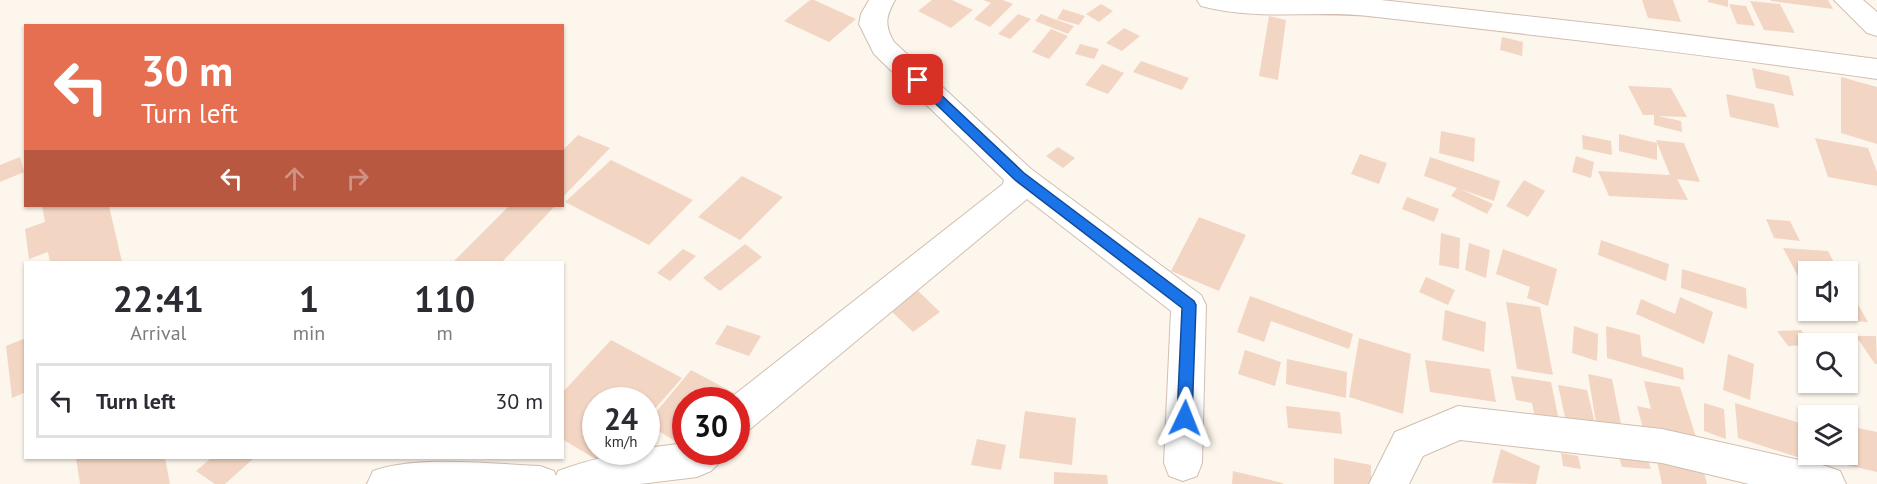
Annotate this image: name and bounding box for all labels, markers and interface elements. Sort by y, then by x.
text: 30 m [141,43,233,98]
icon: left [42,48,120,126]
pin [892,54,943,105]
icon: arrive [901,63,934,96]
text: Turn left [141,96,238,130]
icon: left [215,162,248,195]
icon: ahead [278,162,311,195]
icon: right [341,162,374,195]
map controls [1798,261,1858,465]
button: sound [1798,261,1858,321]
text: 22:41 [113,275,204,322]
text: 1 [299,275,319,322]
text: 110 [414,275,475,322]
text: Arrival [130,320,186,346]
text: min [293,320,325,346]
text: m [437,320,453,346]
button: search [1798,333,1858,393]
icon: left [45,384,78,417]
position arrow [1153,386,1217,450]
text: Turn left [96,387,176,415]
text: 30 m [495,387,543,415]
speed limit sign: 30 [672,387,750,465]
text: 24 [604,399,638,438]
button: layers [1798,405,1858,465]
text: km/h [605,432,637,451]

